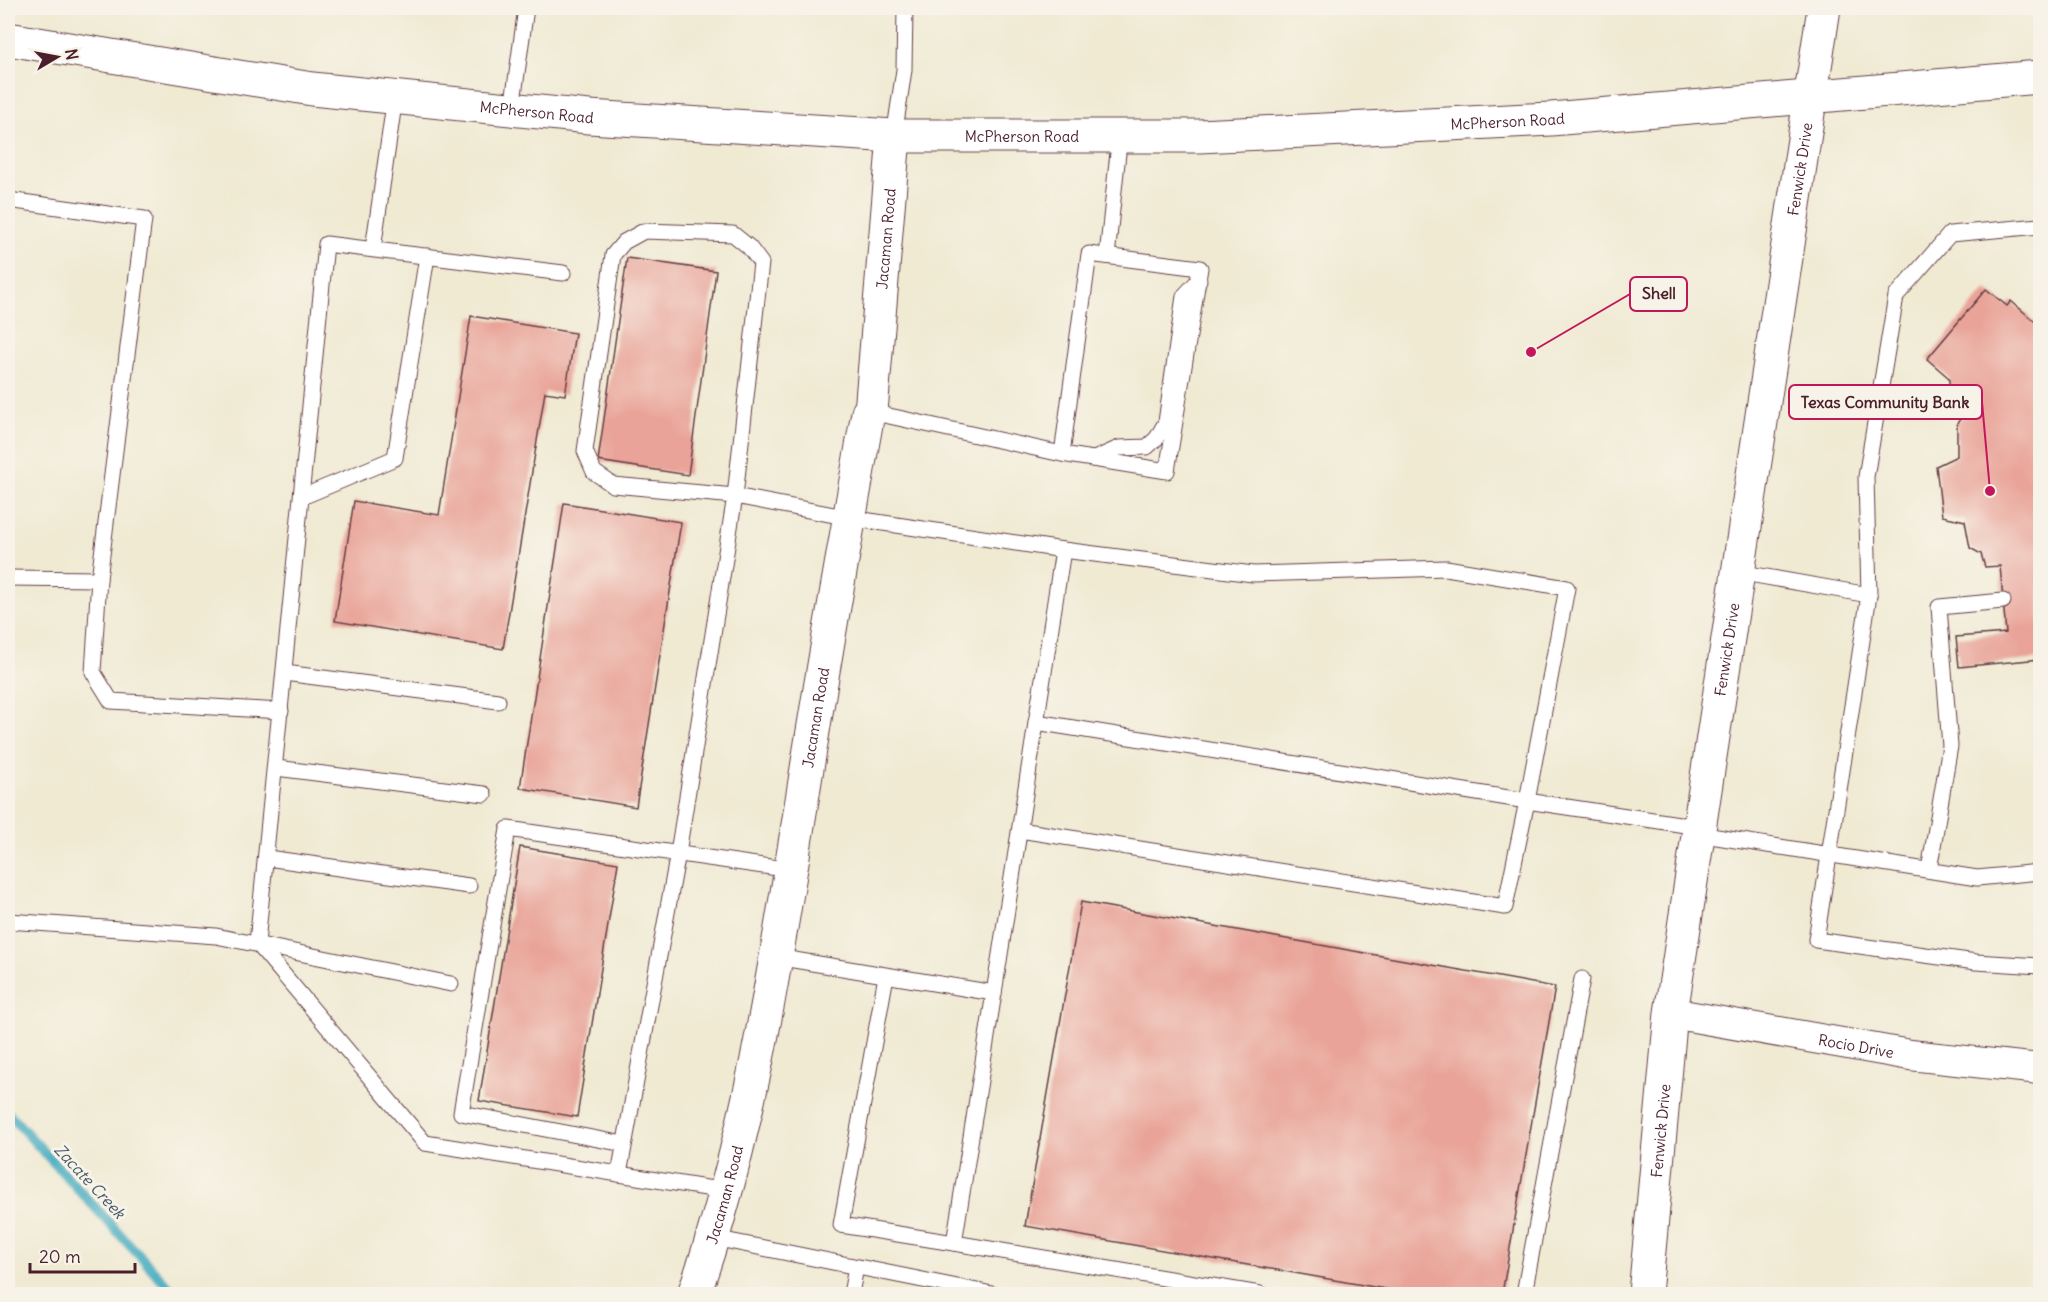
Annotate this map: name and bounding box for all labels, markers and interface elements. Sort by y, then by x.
north arrow [27,27,87,87]
text: N [61,47,83,62]
street label: McPherson Road [479,97,594,127]
street label: McPherson Road [1450,108,1566,133]
street label: Fenwick Drive [1783,121,1816,217]
street label: McPherson Road [965,127,1079,146]
street label: Jacaman Road [872,187,899,290]
callout: Shell [1630,277,1687,311]
text: Shell [1642,283,1676,303]
callout: Texas Community Bank [1789,385,1982,419]
text: Texas Community Bank [1801,392,1969,413]
street label: Fenwick Drive [1710,602,1743,697]
street label: Jacaman Road [798,666,833,769]
street label: Rocio Drive [1817,1030,1895,1062]
street label: Fenwick Drive [1646,1083,1674,1178]
water label: Zacate Creek [50,1140,131,1224]
street label: Jacaman Road [702,1143,747,1246]
scale bar [30,1236,135,1274]
text: 20 m [39,1245,81,1268]

